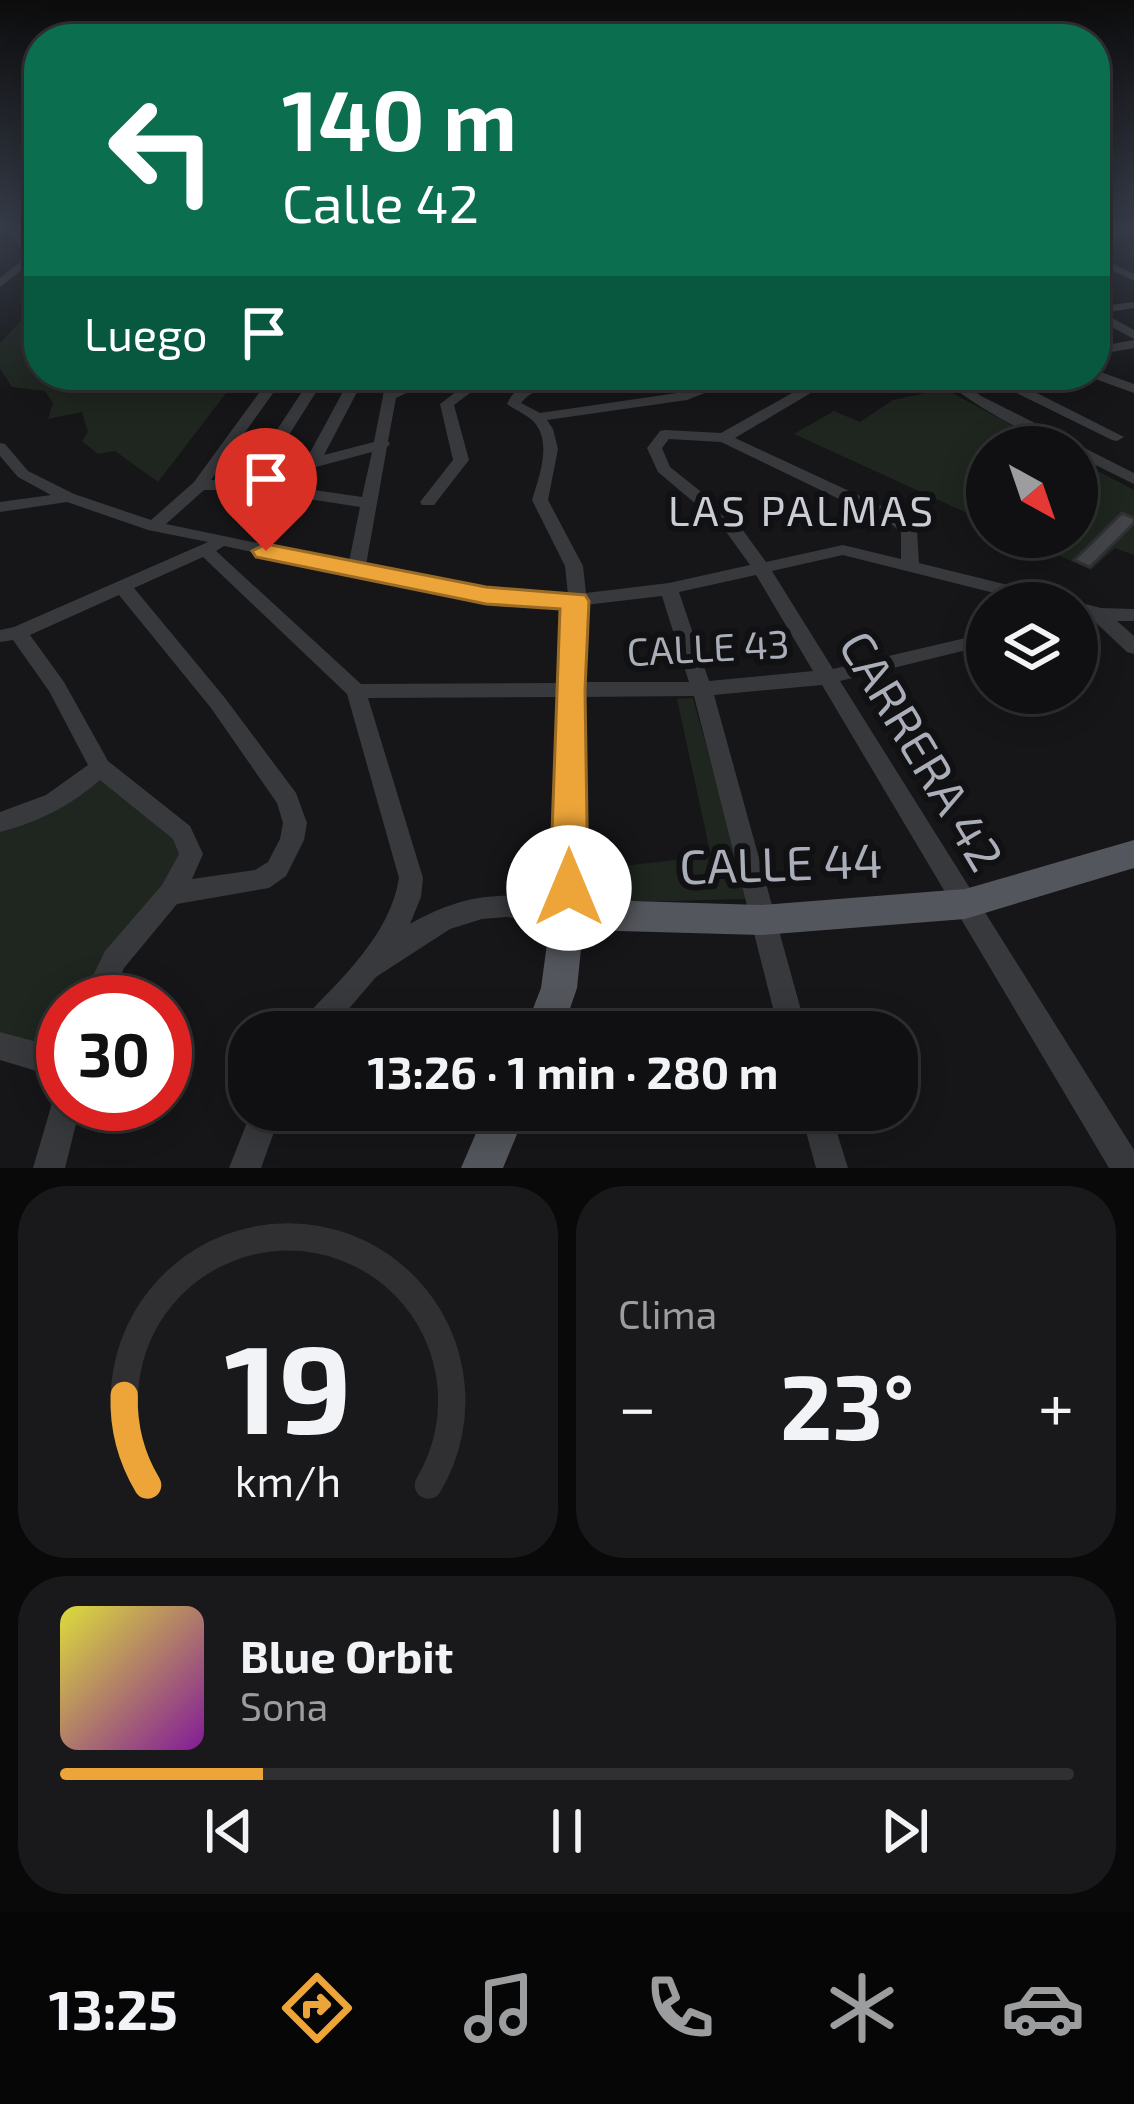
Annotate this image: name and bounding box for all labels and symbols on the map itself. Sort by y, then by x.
north arrow [966,426,1098,558]
pin [215,428,317,551]
district label: LAS PALMAS [668,484,936,534]
street label: CALLE 43 [625,619,790,674]
street label: CARRERA 42 [829,620,1017,880]
position arrow [506,825,632,951]
street label: CALLE 44 [678,829,883,895]
speed limit sign: 30 [36,975,192,1131]

